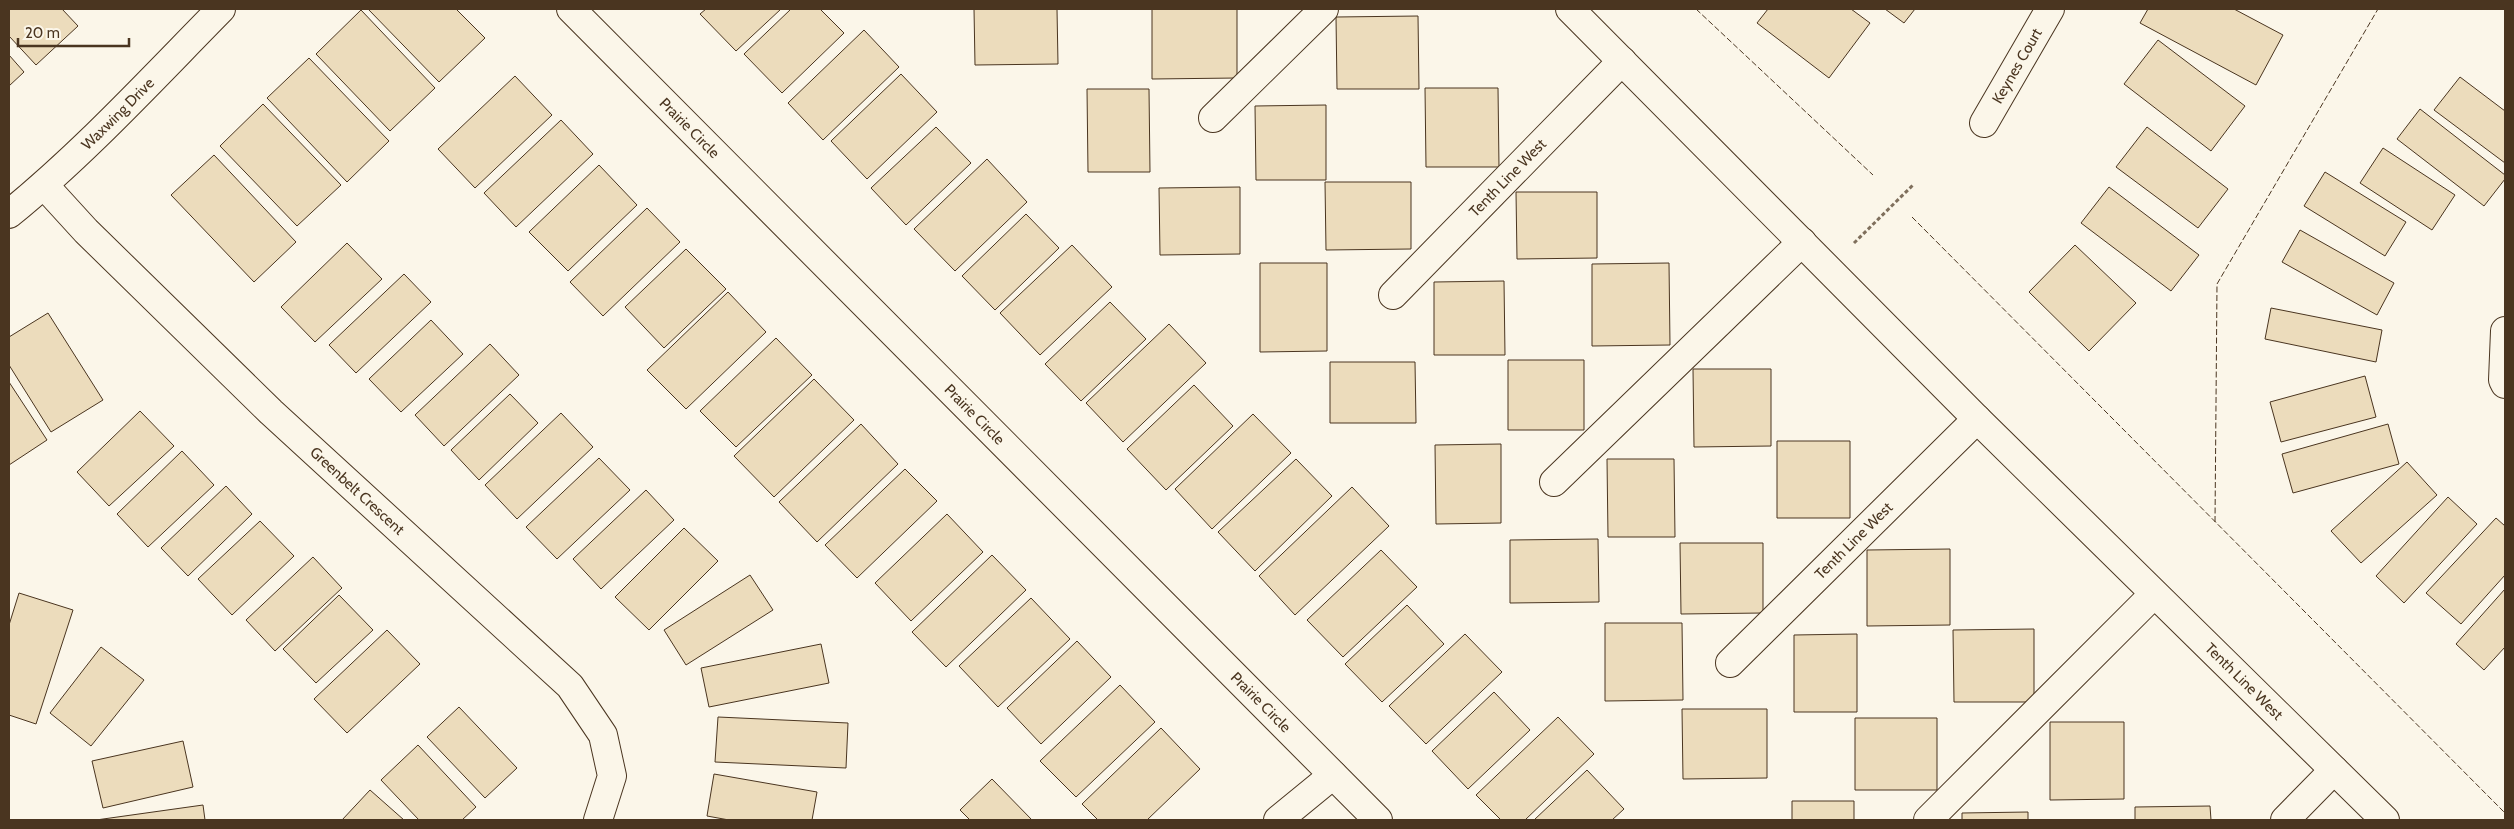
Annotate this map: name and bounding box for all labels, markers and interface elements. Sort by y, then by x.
scale bar [18,15,129,47]
text: 20 m [25,24,60,42]
street label: Keynes Court [1988,25,2046,107]
street label: Waxwing Drive [78,74,158,154]
street label: Prairie Circle [656,94,724,162]
street label: Tenth Line West [1466,135,1550,221]
street label: Prairie Circle [941,380,1009,449]
street label: Greenbelt Crescent [306,443,408,539]
street label: Tenth Line West [1811,498,1896,583]
street label: Tenth Line West [2201,639,2287,724]
street label: Prairie Circle [1227,668,1295,736]

